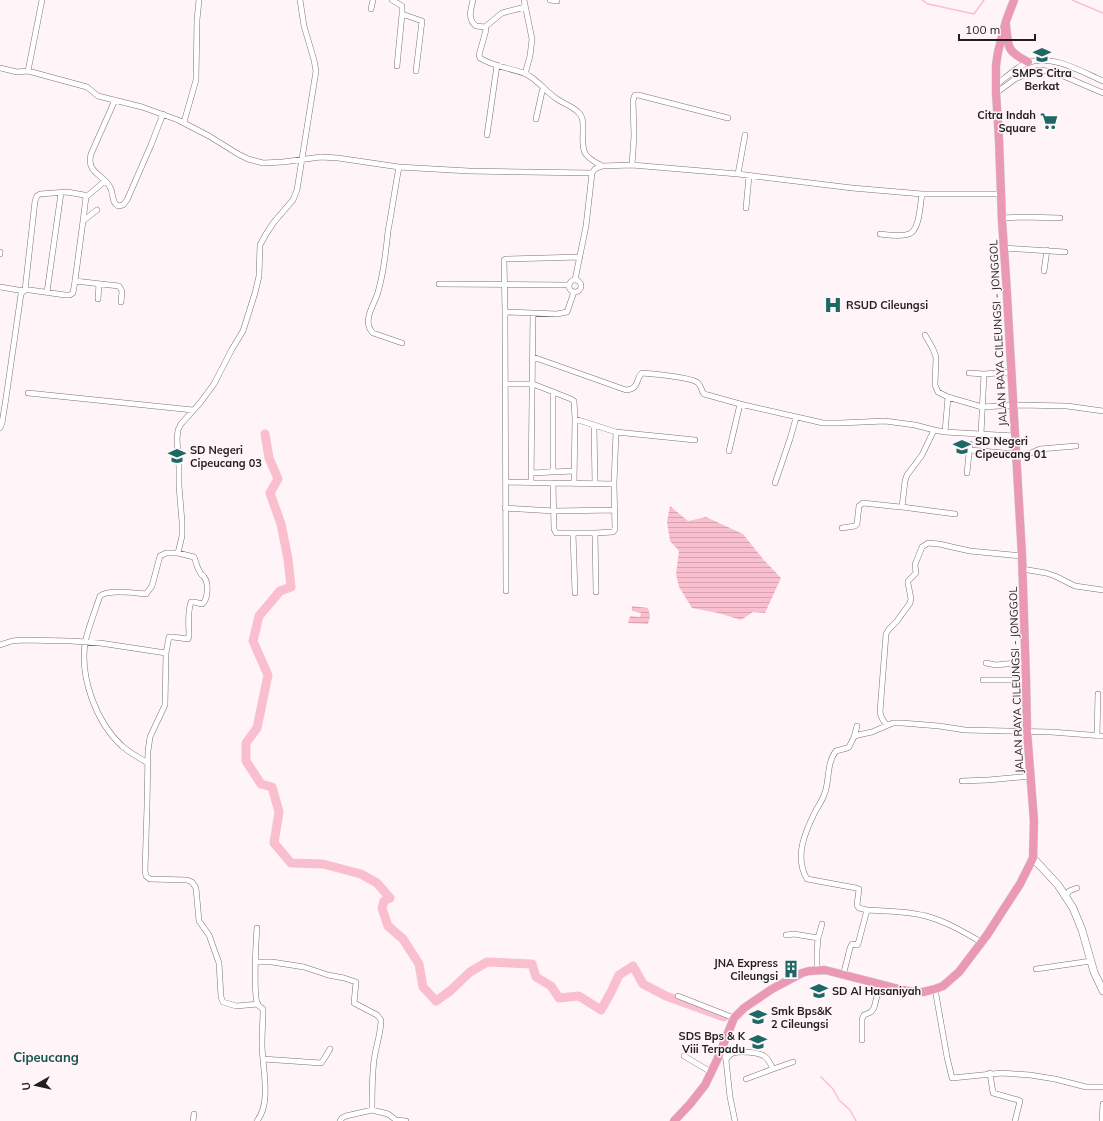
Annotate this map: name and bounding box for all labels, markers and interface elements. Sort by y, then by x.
scale bar [959,16,1035,42]
text: 100 m [965,22,1000,37]
school or university icon: SMPS Citra Berkat [1032,45,1052,65]
place label: SMPS Citra Berkat [1012,66,1072,93]
place label: Citra Indah Square [977,108,1036,135]
supermarket icon: Citra Indah Square [1039,111,1059,131]
street label: JALAN RAYA CILEUNGSI - JONGGOL [986,239,1010,427]
hospital icon: RSUD Cileungsi [823,295,843,315]
place label: RSUD Cileungsi [846,298,928,312]
place label: SD Negeri Cipeucang 01 [975,434,1047,461]
school or university icon: SD Negeri Cipeucang 01 [952,437,972,457]
place label: SD Negeri Cipeucang 03 [190,443,262,470]
school or university icon: SD Negeri Cipeucang 03 [167,446,187,466]
street label: JALAN RAYA CILEUNGSI - JONGGOL [1006,587,1026,773]
place label: JNA Express Cileungsi [714,956,778,983]
building icon: JNA Express Cileungsi [781,959,801,979]
school or university icon: SD Al Hasaniyah [809,981,829,1001]
place label: SD Al Hasaniyah [832,984,921,998]
place label: Smk Bps&K 2 Cileungsi [771,1004,833,1031]
school or university icon: Smk Bps&K 2 Cileungsi [748,1007,768,1027]
place label: SDS Bps & K Viii Terpadu [679,1029,746,1056]
school or university icon: SDS Bps & K Viii Terpadu [748,1032,768,1052]
district label: Cipeucang [13,1049,79,1065]
north arrow [16,1065,56,1105]
text: U [19,1081,34,1091]

